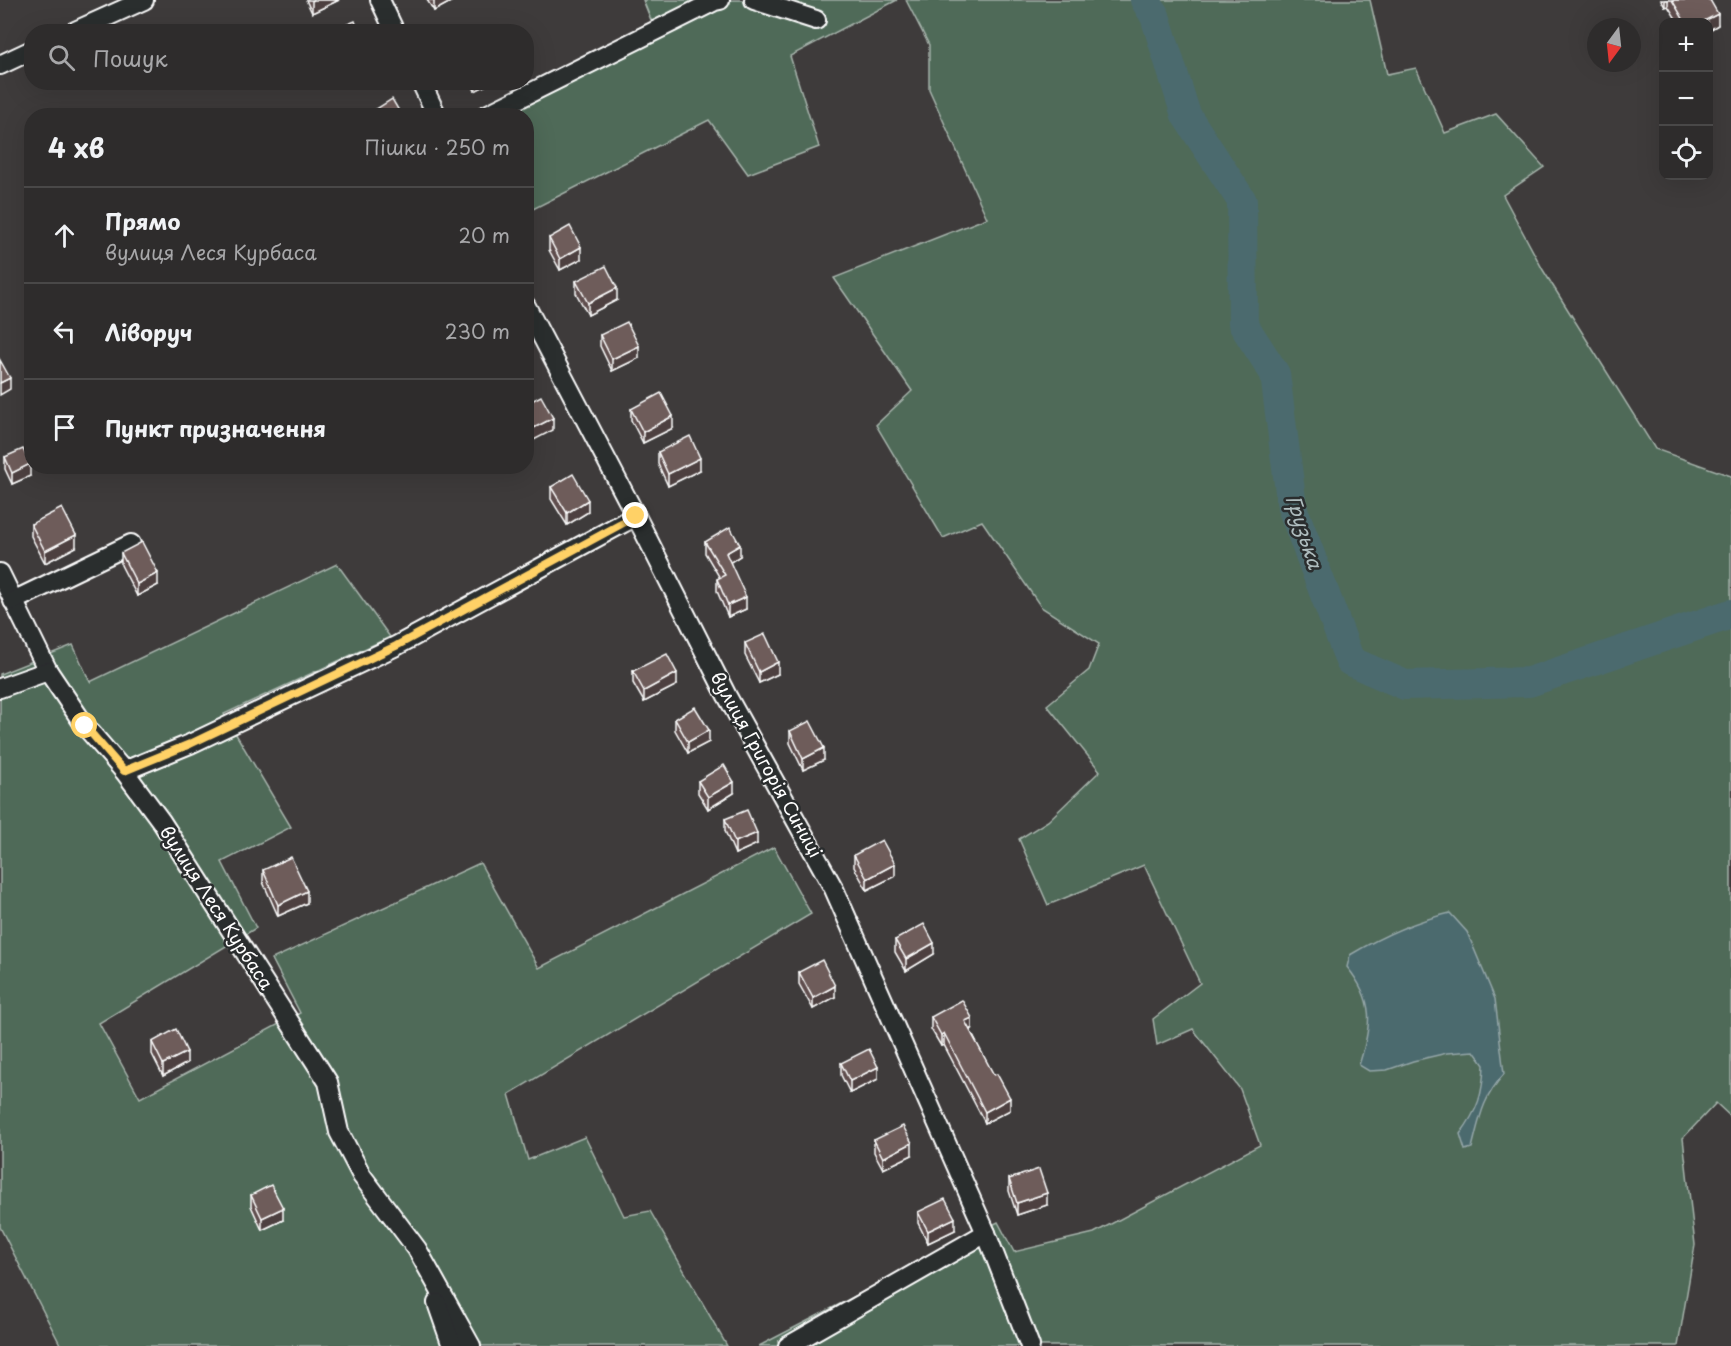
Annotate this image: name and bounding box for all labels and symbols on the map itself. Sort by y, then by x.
north arrow [1587,18,1641,72]
water label: Грузька [1279,491,1331,573]
route end [622,502,648,528]
street label: вулиця Григорія Синиці [705,666,830,862]
route start [71,712,97,738]
street label: вулиця Леся Курбаса [154,820,281,995]

